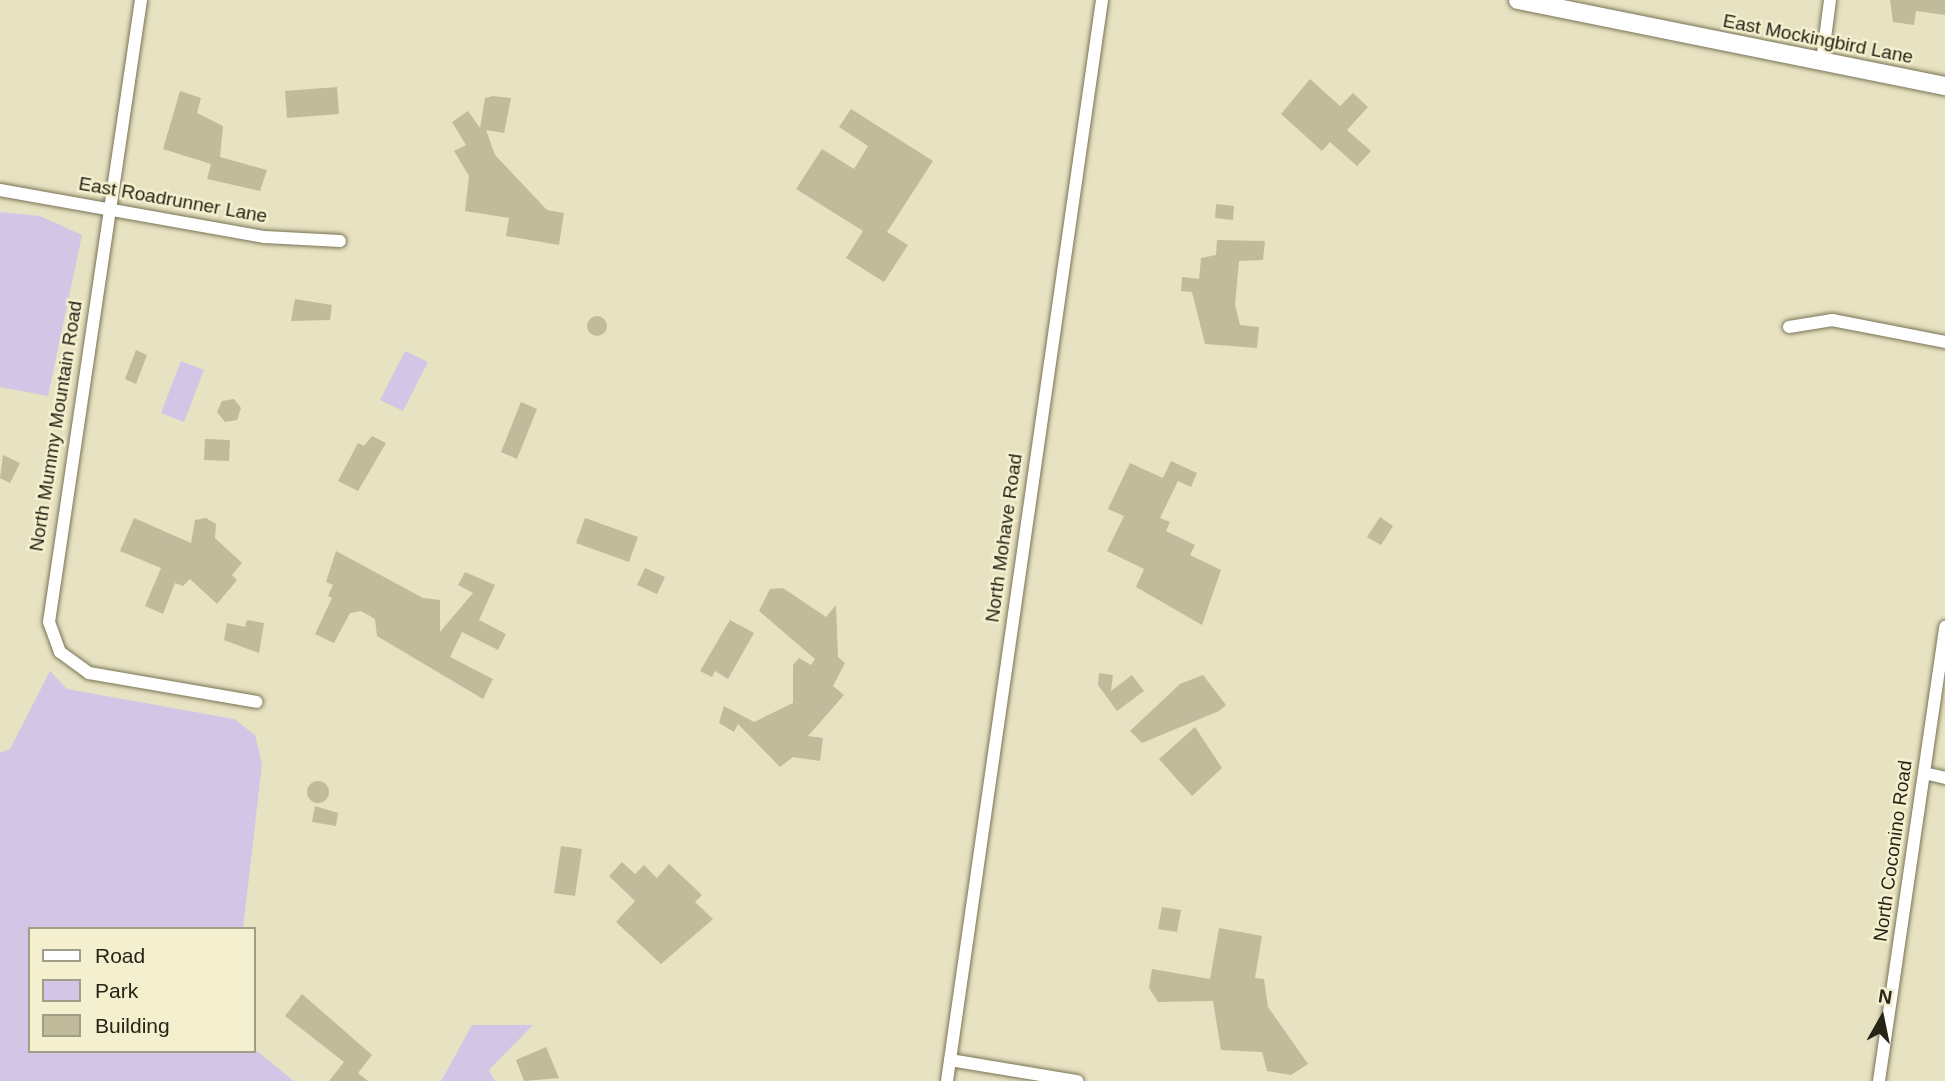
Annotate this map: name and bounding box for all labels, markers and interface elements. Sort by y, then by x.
street label: East Mockingbird Lane [1721,9,1915,69]
street label: East Roadrunner Lane [77,172,269,228]
street label: North Mummy Mountain Road [25,299,87,553]
street label: North Mohave Road [981,452,1027,624]
street label: North Coconino Road [1869,759,1917,943]
legend [28,927,256,1053]
text: Road [95,944,145,967]
text: Park [95,979,138,1002]
north arrow [1847,983,1917,1053]
text: N [1877,985,1894,1008]
text: Building [95,1014,170,1037]

